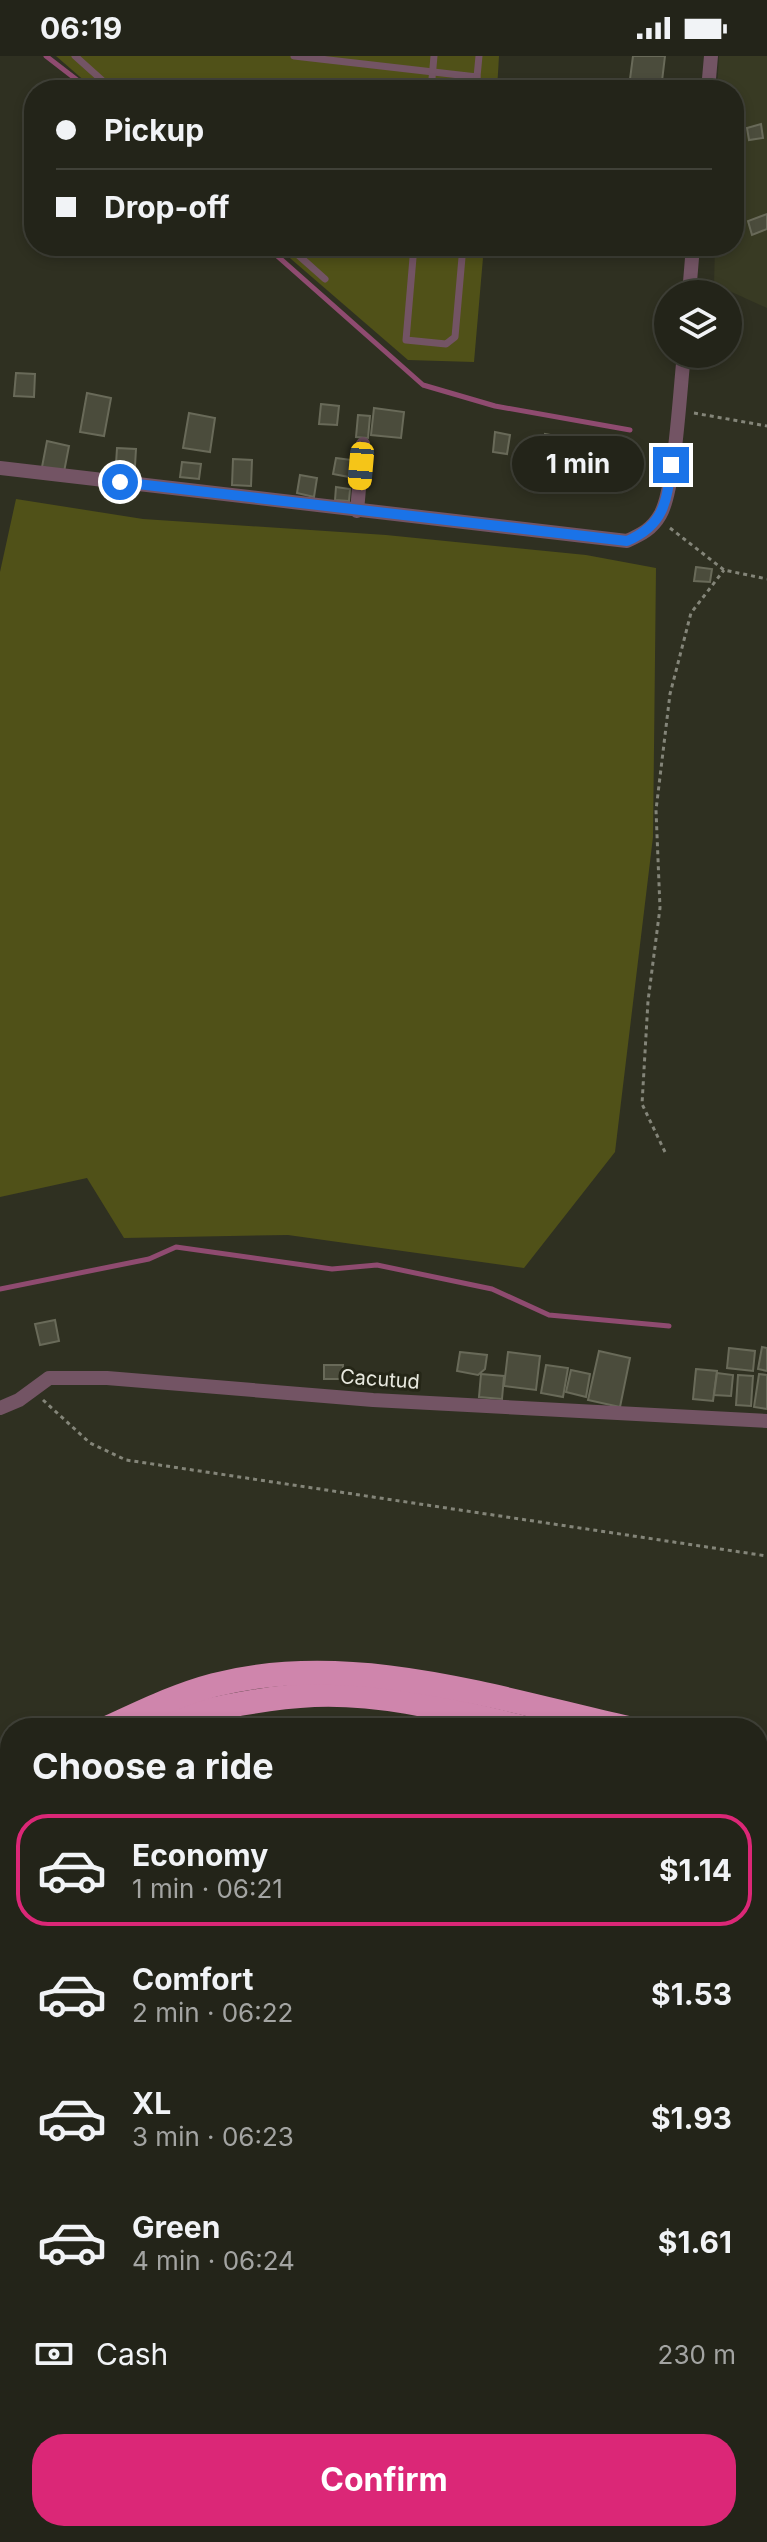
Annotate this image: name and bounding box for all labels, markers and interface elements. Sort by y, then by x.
text: 06:19 [40,10,122,46]
text: Pickup [104,112,204,148]
text: Drop-off [104,189,230,225]
map controls [654,280,742,368]
button: layers [654,280,742,368]
callout: 1 min [511,437,643,493]
car [347,441,375,491]
route end [653,447,689,483]
text: 1 min [546,448,610,479]
route start [102,464,138,500]
street label: Cacutud [339,1364,421,1394]
text: Choose a ride [32,1744,274,1788]
icon: car [36,1834,108,1906]
text: Economy [132,1837,268,1873]
text: $1.14 [659,1852,732,1888]
text: 1 min · 06:21 [132,1873,283,1904]
icon: car [36,1958,108,2030]
text: Comfort [132,1961,253,1997]
text: $1.53 [651,1976,732,2012]
text: 2 min · 06:22 [132,1997,293,2028]
icon: car [36,2082,108,2154]
text: XL [132,2085,171,2121]
text: $1.93 [651,2100,732,2136]
text: 3 min · 06:23 [132,2121,294,2152]
icon: car [36,2206,108,2278]
text: Green [132,2209,220,2245]
text: $1.61 [658,2224,732,2260]
text: 4 min · 06:24 [132,2245,295,2276]
icon: cash [32,2332,76,2376]
text: Cash [96,2336,168,2372]
text: 230 m [658,2339,736,2370]
button: Confirm [32,2434,736,2526]

